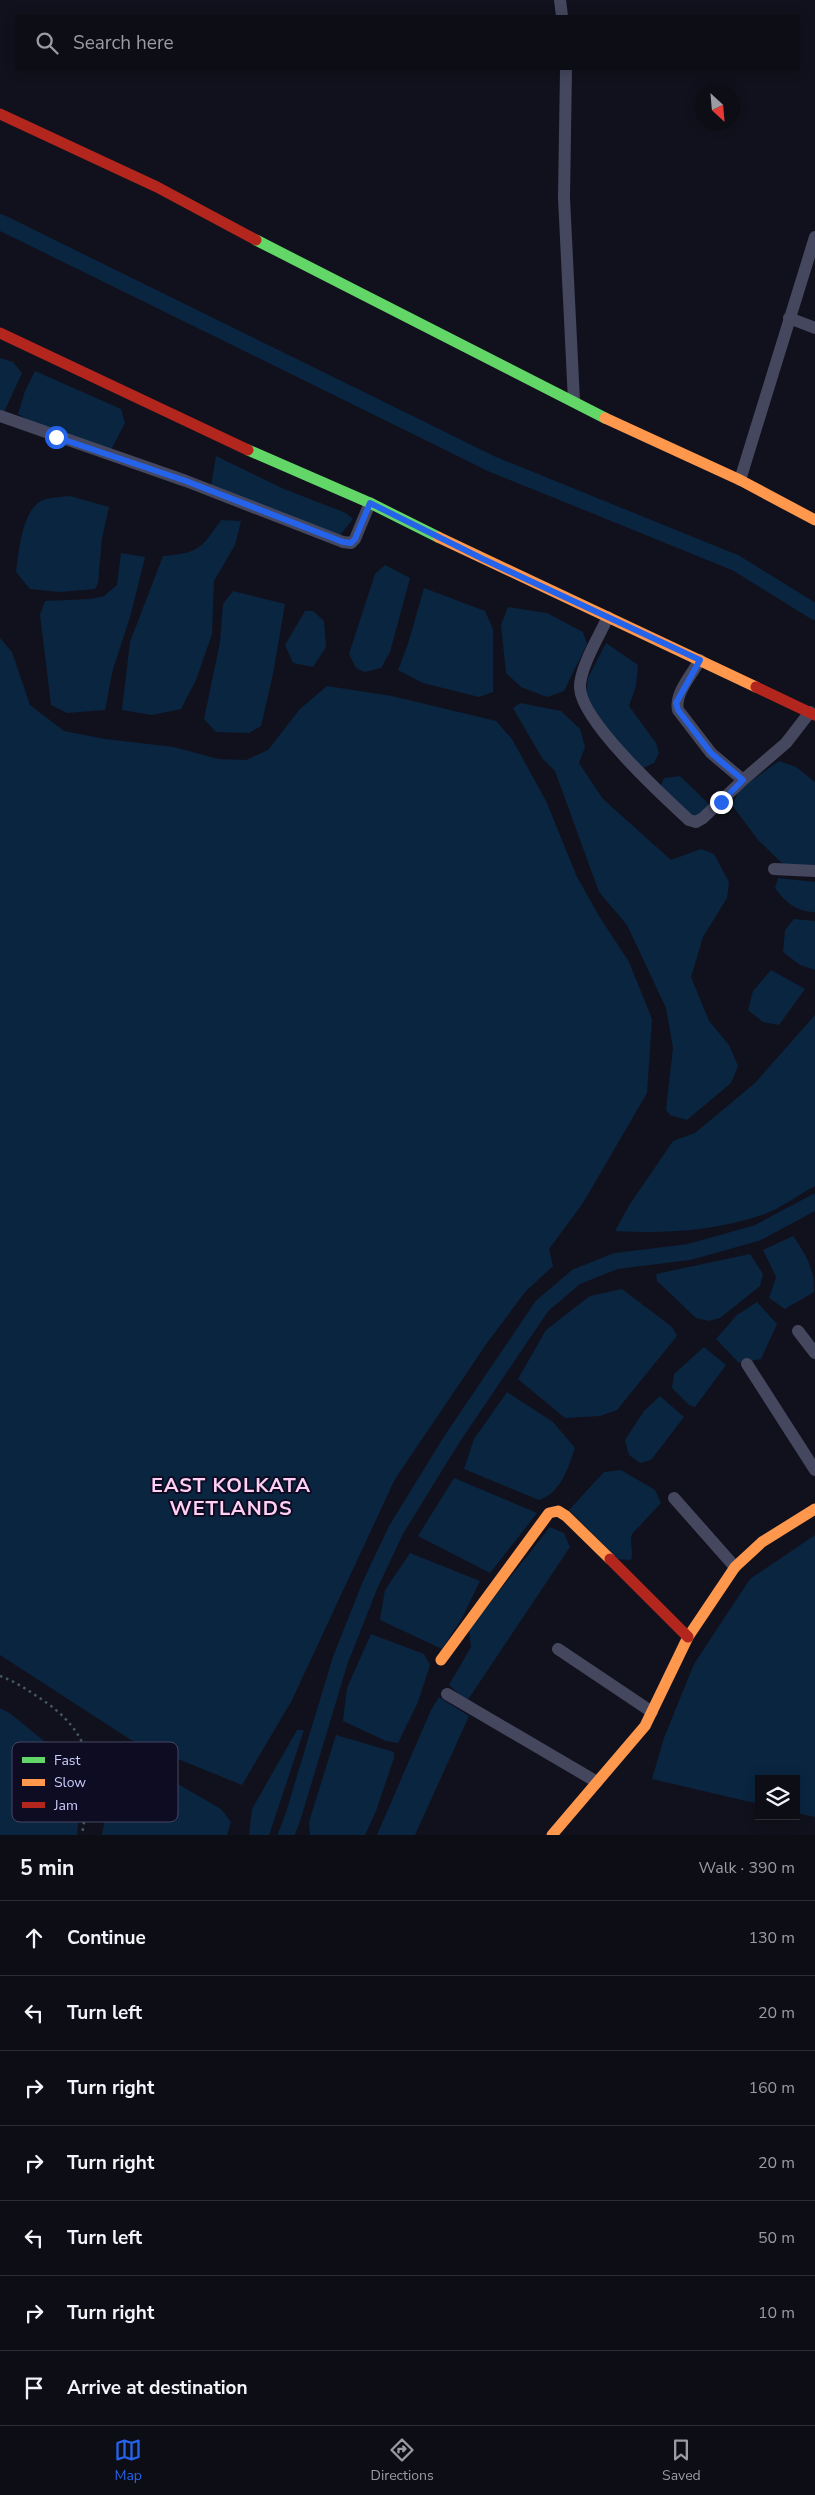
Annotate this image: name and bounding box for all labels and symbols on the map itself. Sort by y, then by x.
north arrow [695,85,740,130]
route start [45,426,68,449]
route end [710,791,733,814]
district label: EAST KOLKATA WETLANDS [151,1472,311,1522]
legend [12,1742,178,1822]
text: Fast [54,1751,80,1770]
text: Slow [54,1773,86,1792]
text: Jam [53,1796,78,1815]

